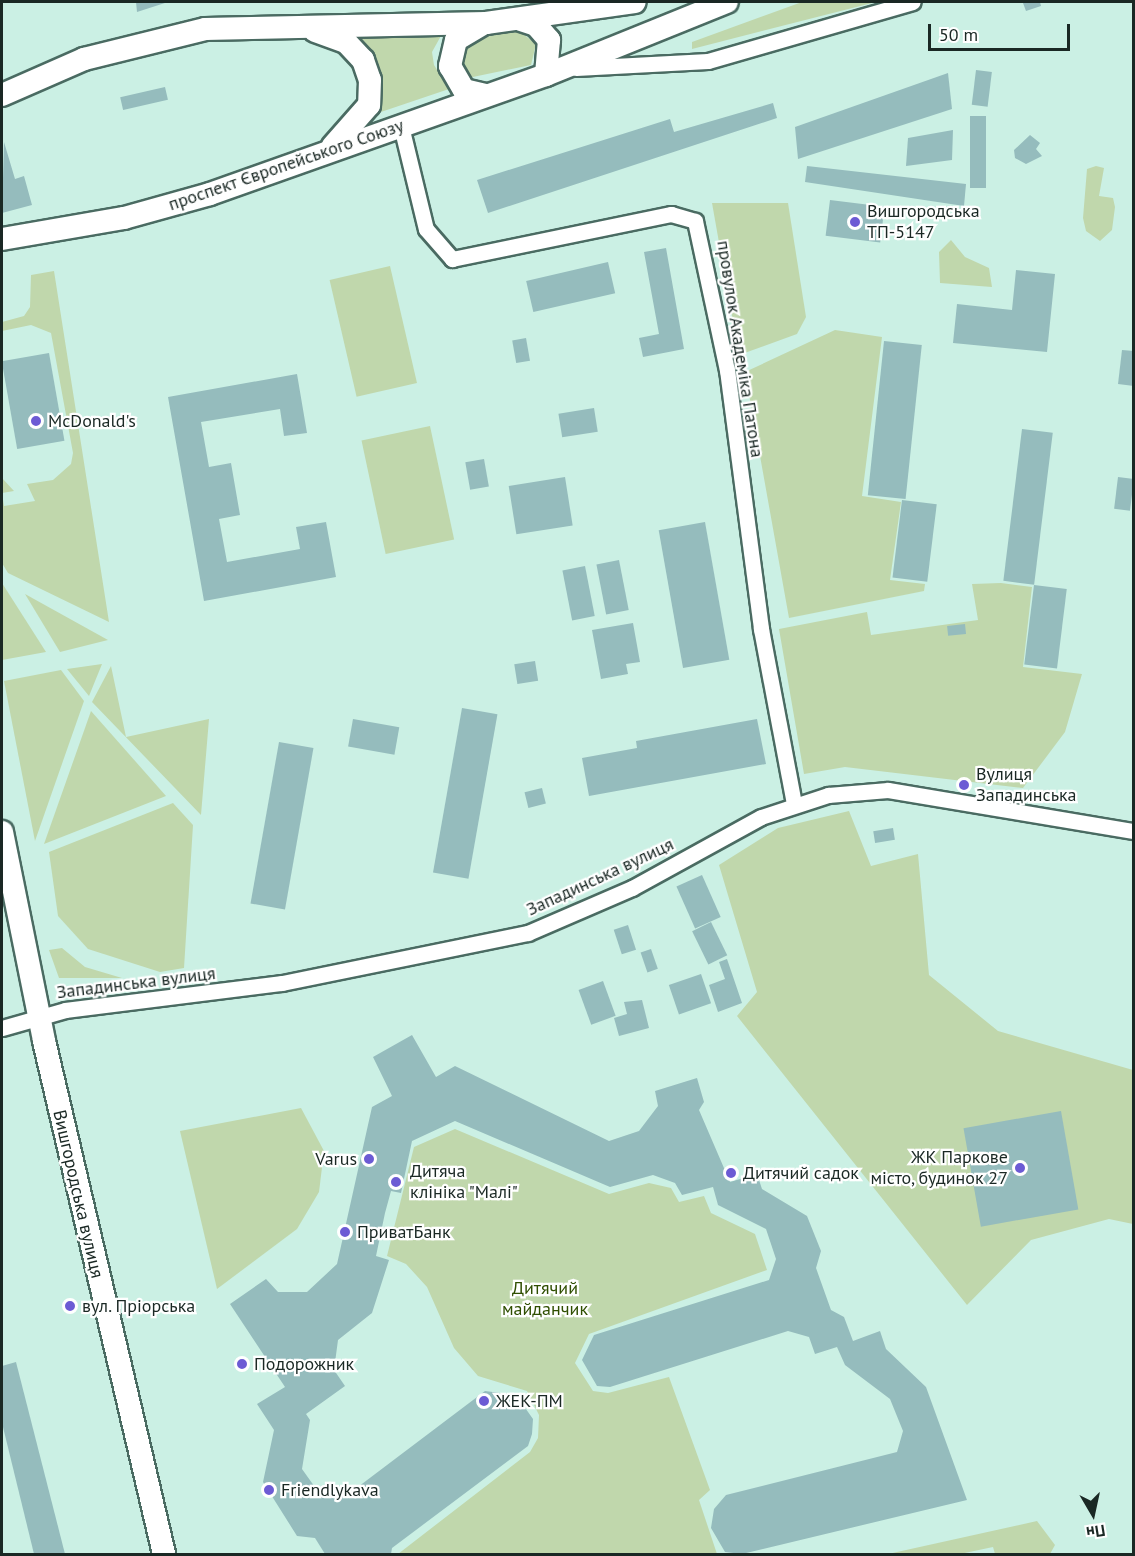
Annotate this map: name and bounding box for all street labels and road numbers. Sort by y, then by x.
street label: проспект Європейського Союзу [165,114,407,216]
street label: провулок Академіка Патона [712,239,768,459]
street label: Западинська вулиця [523,833,677,921]
street label: Западинська вулиця [55,963,217,1003]
street label: Вишгородська вулиця [48,1108,108,1280]

